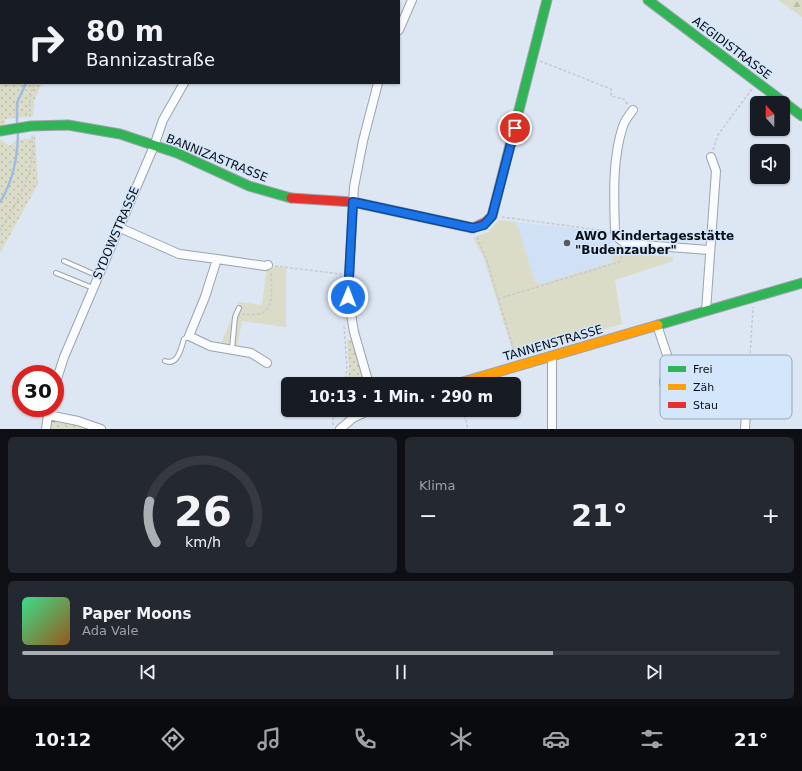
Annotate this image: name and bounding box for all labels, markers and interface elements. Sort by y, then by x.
street label: AEGIDISTRASSE [690,14,774,82]
text: 80 m [86,15,164,48]
icon: right [20,16,72,68]
text: Bannizastraße [86,49,215,70]
north arrow [750,96,790,136]
map controls [750,96,790,184]
pin [498,111,532,145]
icon: arrive [504,117,526,139]
street label: BANNIZASTRASSE [164,131,270,185]
button: sound [750,144,790,184]
street label: SYDOWSTRASSE [90,185,142,281]
place label: AWO Kindertagesstätte "Budenzauber" [575,229,734,257]
marker: AWO Kindertagesstätte "Budenzauber" [562,238,572,248]
position arrow [327,276,369,318]
street label: TANNENSTRASSE [501,322,604,364]
legend [660,355,792,419]
text: Frei [693,363,713,376]
speed limit sign: 30 [12,365,64,417]
text: Zäh [693,381,714,394]
text: 10:13 · 1 Min. · 290 m [309,388,493,406]
text: Stau [693,399,718,412]
text: Klima [419,478,455,493]
text: 26 [174,487,231,536]
text: 21° [571,498,628,533]
text: − [419,503,437,528]
text: + [762,503,780,528]
text: km/h [184,534,221,550]
text: Paper Moons [82,605,191,623]
text: Ada Vale [82,623,138,638]
icon: previous [137,661,159,683]
icon: pause [390,661,412,683]
icon: next [643,661,665,683]
icon: directions [159,725,187,753]
icon: music [255,725,283,753]
icon: phone [351,725,379,753]
icon: climate [447,725,475,753]
icon: car [542,725,570,753]
icon: filters [638,725,666,753]
text: 10:12 [34,729,91,750]
text: 21° [734,729,768,750]

